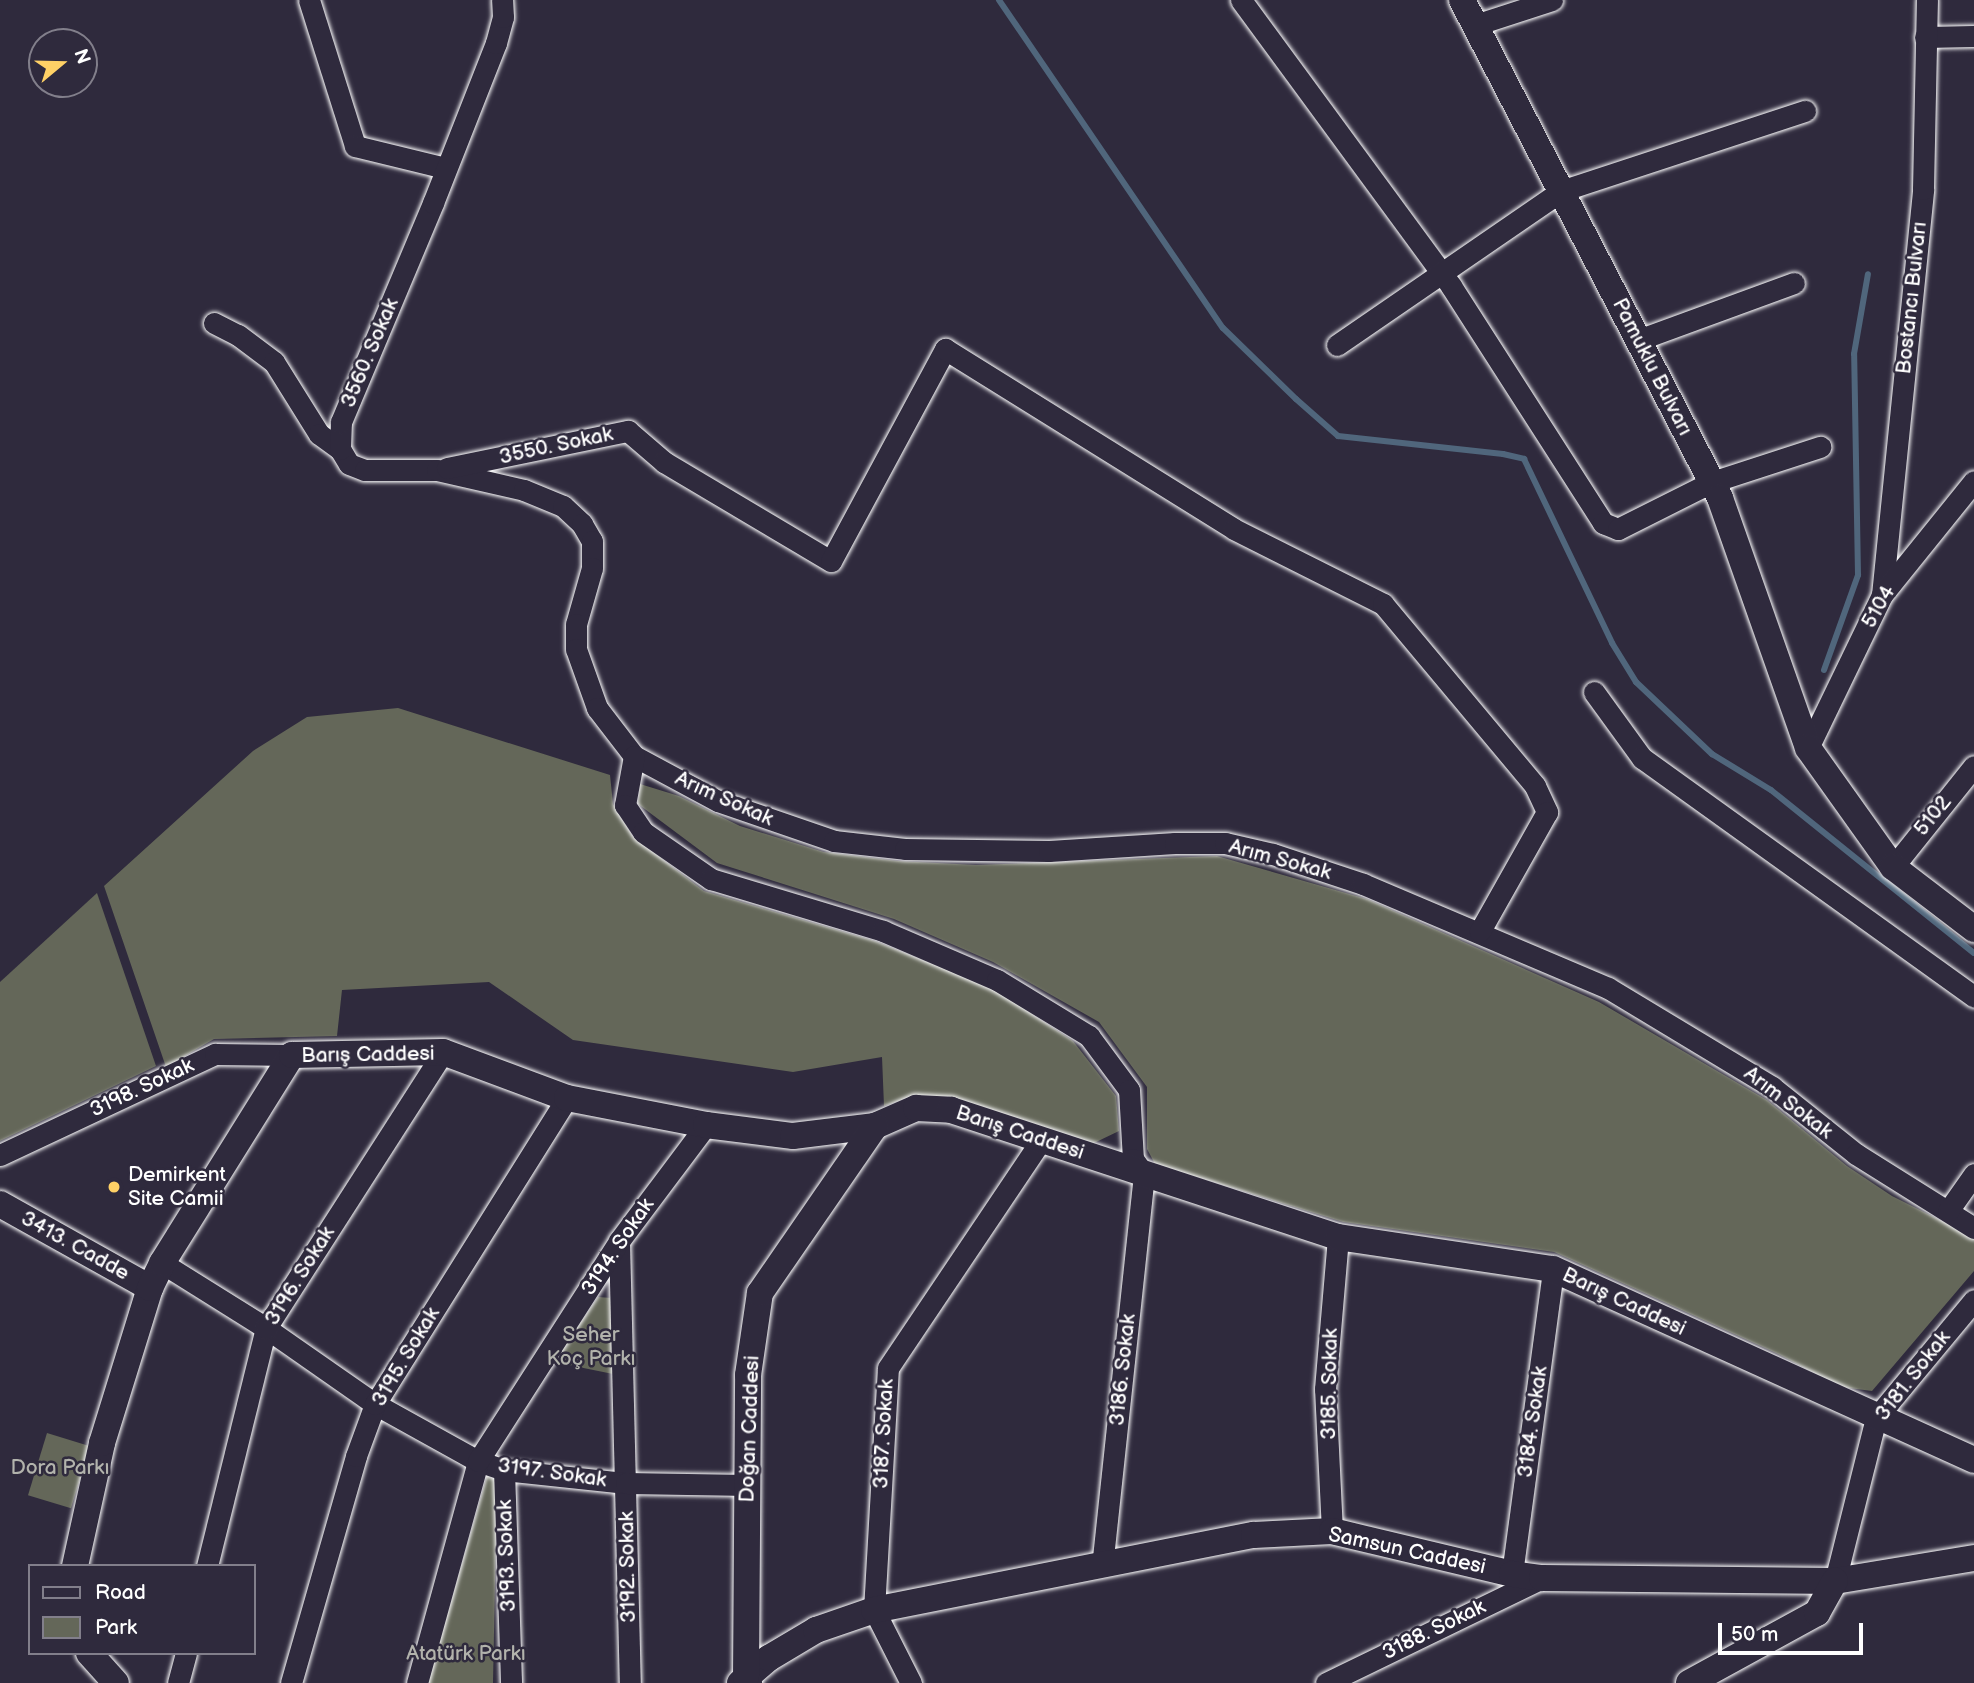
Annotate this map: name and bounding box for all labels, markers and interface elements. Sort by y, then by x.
north arrow [28,28,98,98]
text: N [68,46,95,67]
street label: Bostancı Bulvarı [1891,221,1933,375]
street label: 3560. Sokak [336,294,404,412]
street label: Pamuklu Bulvarı [1607,294,1697,440]
street label: 3550. Sokak [497,422,615,470]
street label: 5104 [1857,581,1901,633]
street label: Arım Sokak [671,766,777,832]
street label: 5102 [1909,791,1957,841]
street label: Arım Sokak [1226,834,1334,886]
street label: Barış Caddesi [301,1041,435,1069]
street label: 3198. Sokak [86,1053,198,1123]
street label: Arım Sokak [1738,1061,1838,1145]
street label: Barış Caddesi [953,1100,1087,1166]
place label: Demirkent Site Camii [128,1162,226,1212]
marker: Demirkent Site Camii [106,1179,122,1195]
street label: 3194. Sokak [576,1193,660,1301]
street label: 3413. Cadde [16,1206,134,1286]
street label: 3196. Sokak [260,1222,340,1330]
street label: Barış Caddesi [1558,1262,1690,1342]
street label: 3195. Sokak [366,1303,446,1411]
street label: 3186. Sokak [1105,1313,1141,1427]
park label: Seher Koç Parkı [546,1322,636,1372]
street label: 3181. Sokak [1870,1326,1956,1426]
street label: 3185. Sokak [1316,1328,1344,1440]
street label: Doğan Caddesi [735,1355,765,1503]
street label: 3184. Sokak [1513,1364,1553,1480]
street label: 3187. Sokak [869,1378,899,1490]
street label: 3197. Sokak [496,1453,608,1493]
park label: Dora Parkı [11,1455,109,1481]
street label: 3193. Sokak [492,1499,522,1613]
street label: 3192. Sokak [614,1511,642,1623]
street label: Samsun Caddesi [1326,1522,1488,1580]
legend [28,1564,256,1655]
text: Road [95,1580,146,1605]
street label: 3188. Sokak [1378,1594,1490,1666]
scale bar [1722,1610,1867,1654]
text: Park [95,1615,137,1640]
text: 50 m [1731,1622,1778,1647]
park label: Atatürk Parkı [406,1641,526,1667]

